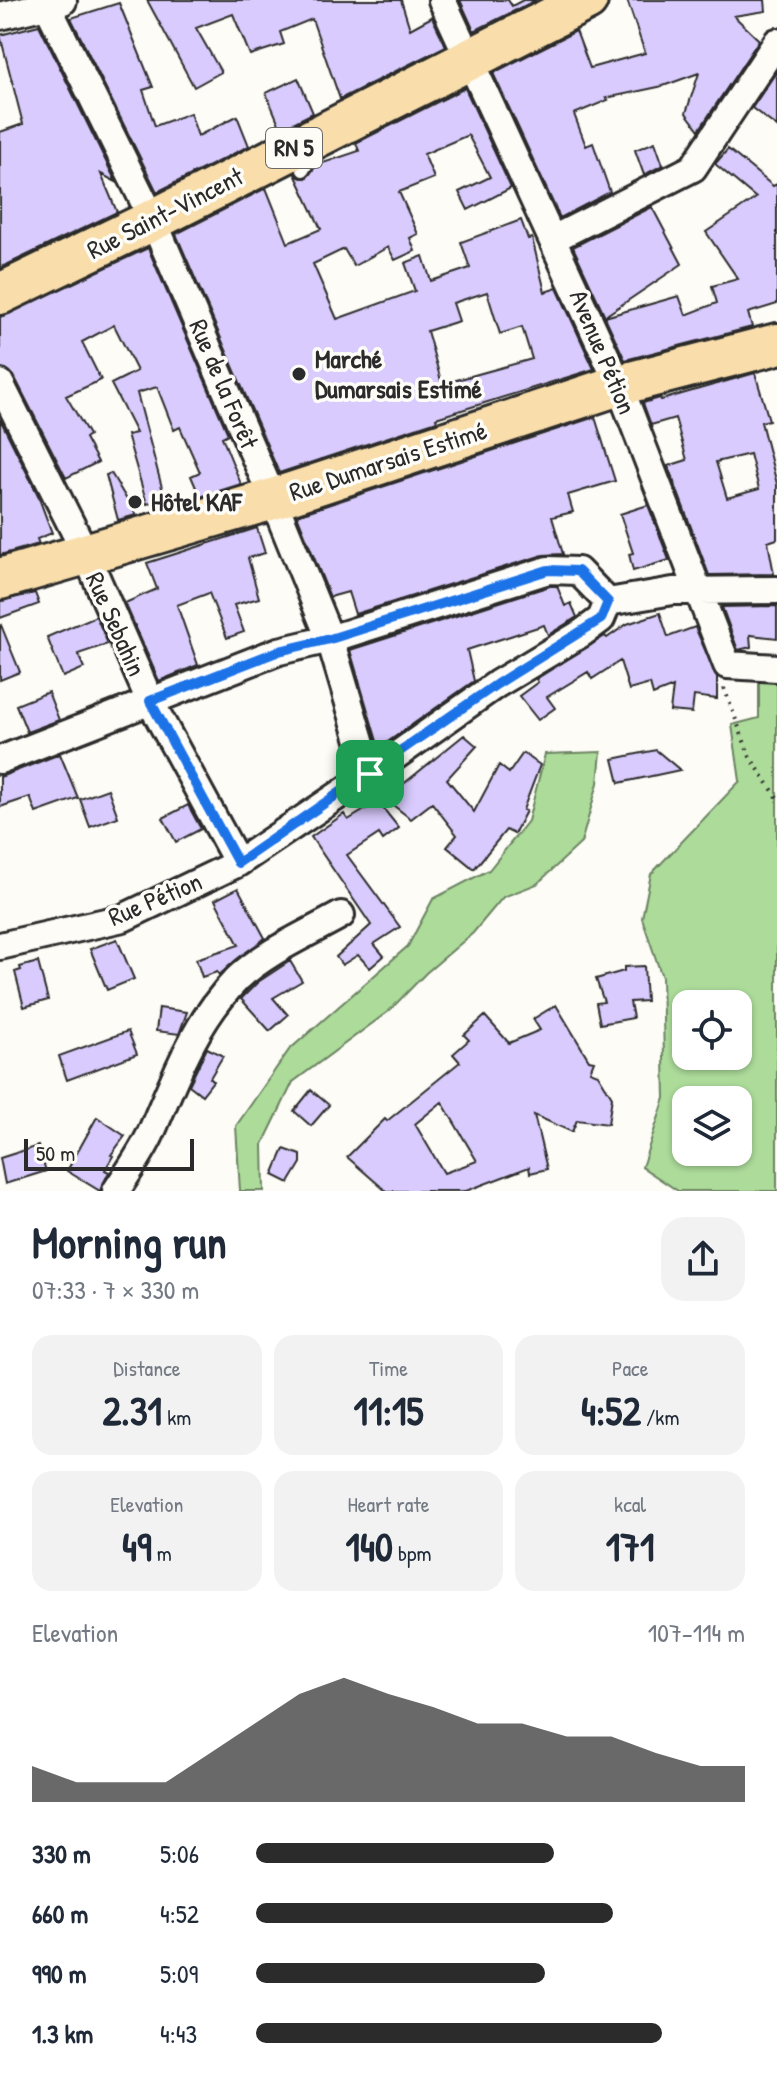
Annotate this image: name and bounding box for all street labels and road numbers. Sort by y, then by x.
road number: RN 5 [266,128,322,168]
street label: Rue Saint-Vincent [81,158,250,267]
street label: Avenue Pétion [562,284,645,419]
street label: Rue de la Forêt [181,314,268,455]
street label: Rue Dumarsais Estimé [285,412,491,509]
street label: Rue Sebahin [78,566,155,681]
street label: Rue Pétion [103,863,207,934]

